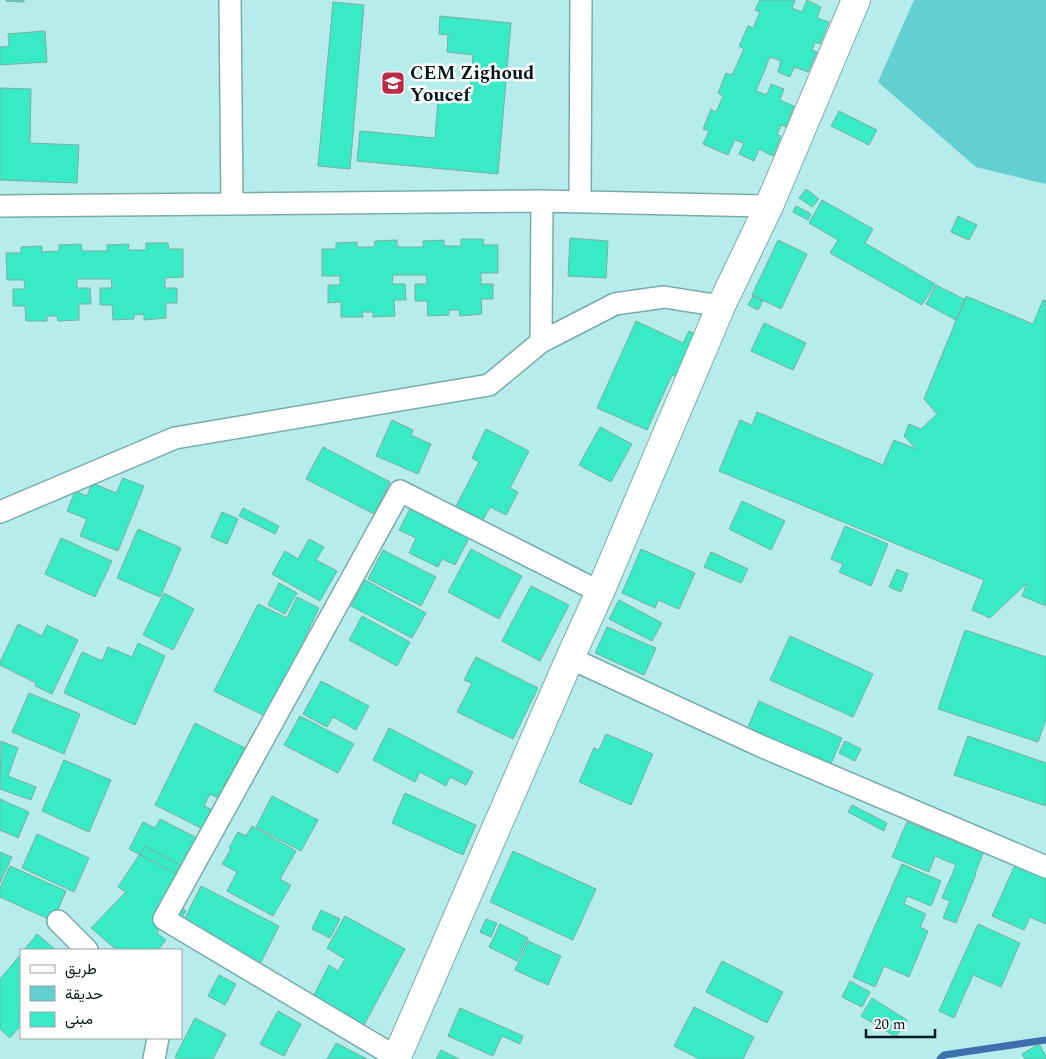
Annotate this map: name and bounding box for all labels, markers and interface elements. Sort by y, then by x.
place label: CEM Zighoud Youcef [410,59,534,110]
school or university icon: CEM Zighoud Youcef [380,70,406,96]
legend [20,949,182,1039]
text: طريق [65,958,97,981]
text: حديقة [65,983,103,1006]
scale bar [866,1006,935,1038]
text: مبنى [65,1008,93,1031]
text: 20 m [874,1013,906,1036]

